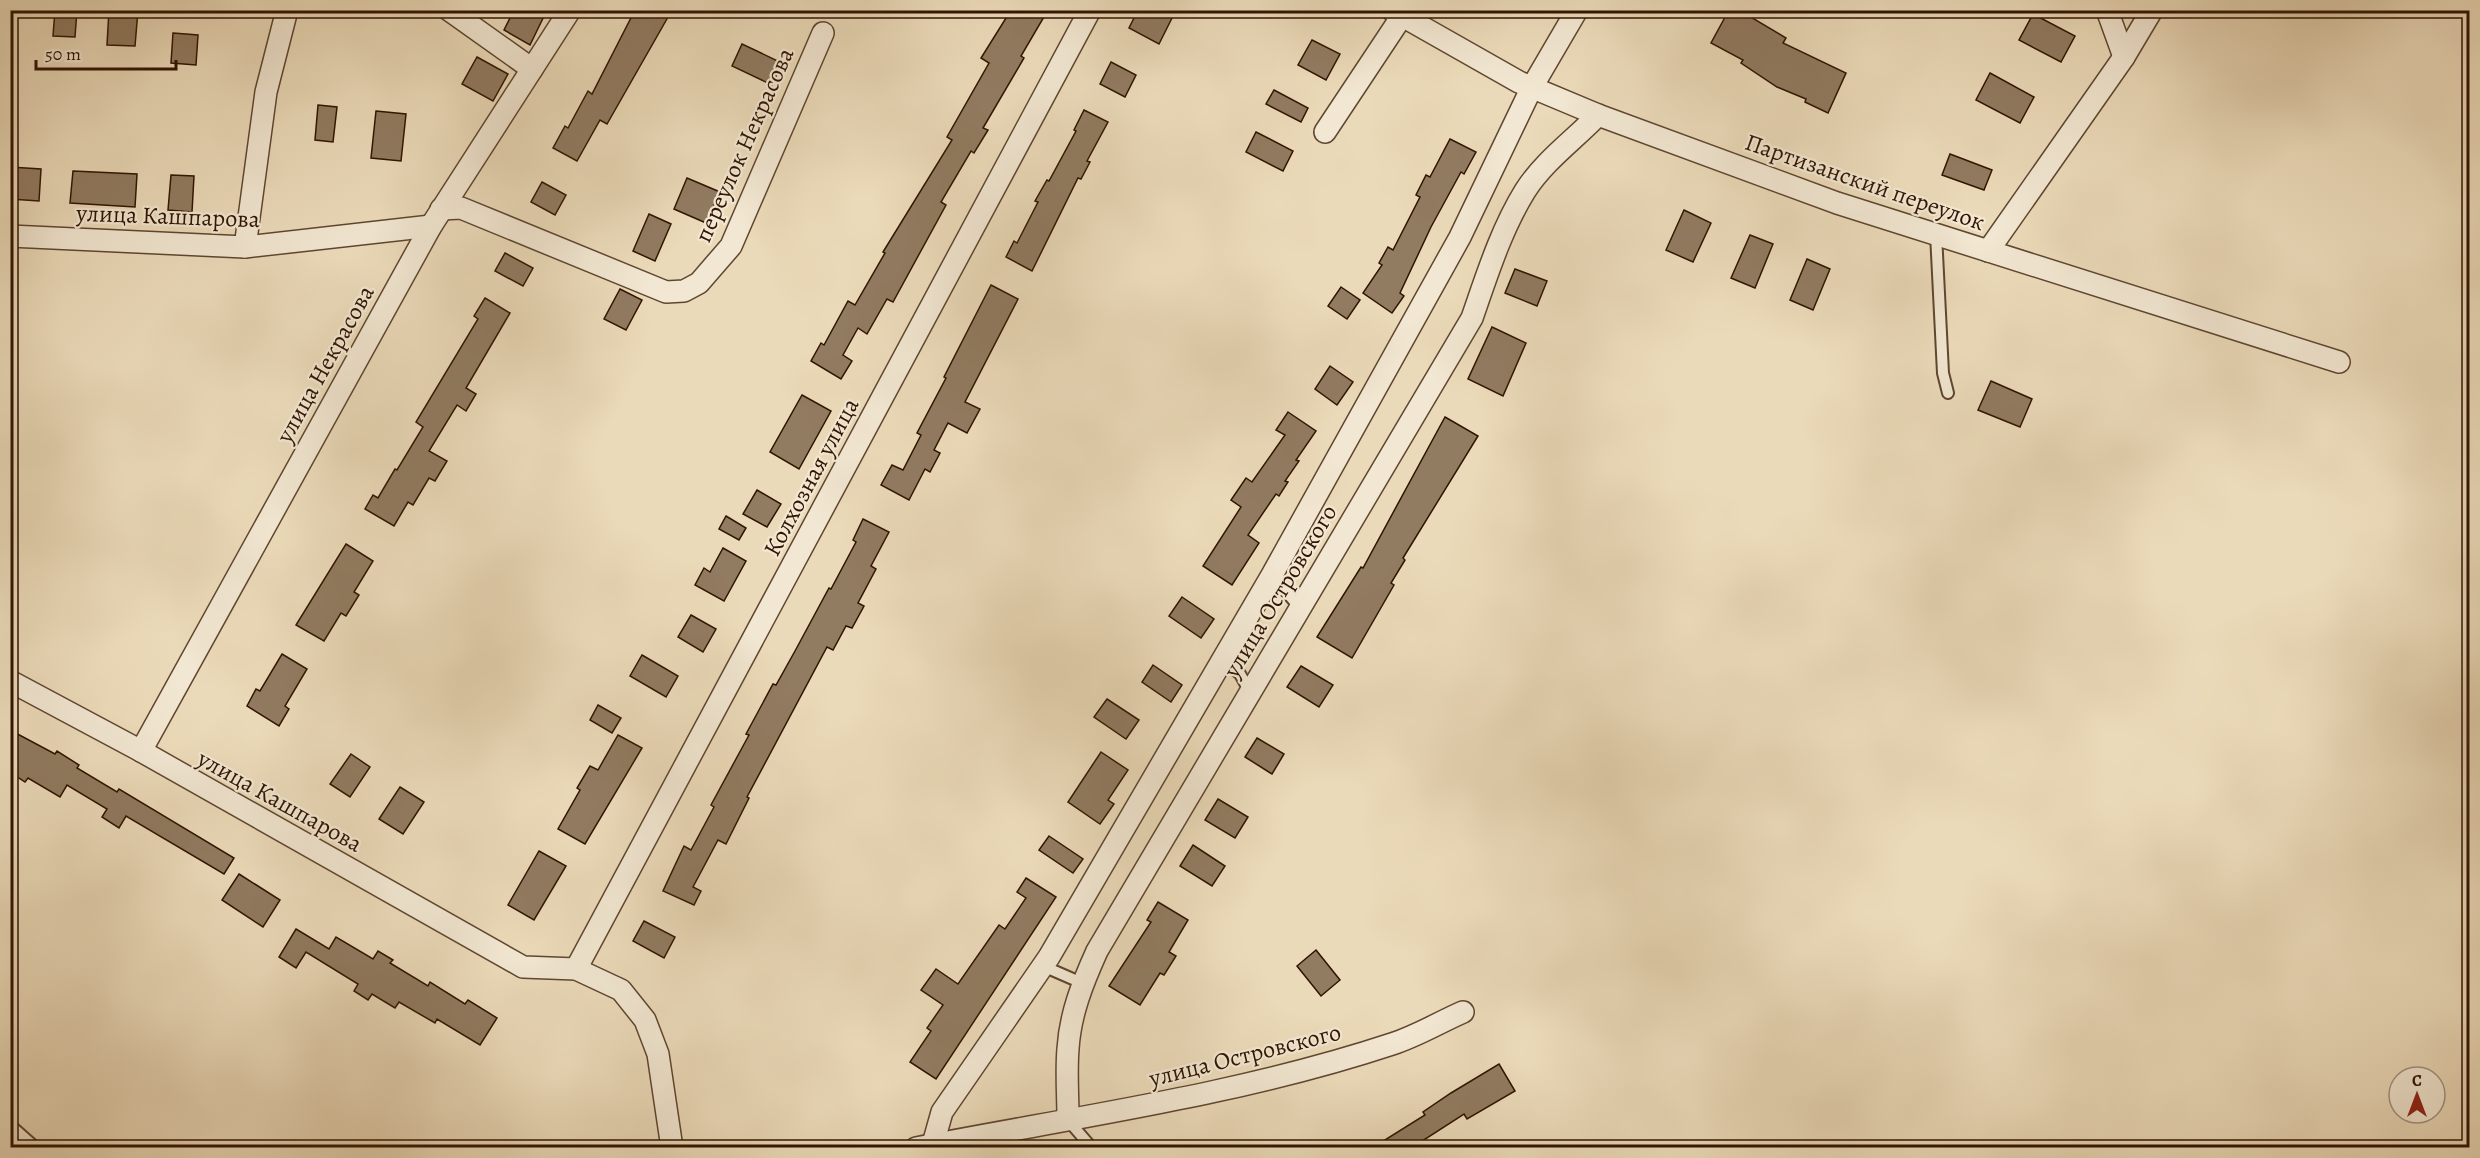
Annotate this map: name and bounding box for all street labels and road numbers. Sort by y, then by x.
street label: переулок Некрасова [687,43,801,247]
street label: Партизанский переулок [1741,126,1989,238]
street label: улица Кашпарова [75,197,260,235]
street label: улица Некрасова [268,280,382,449]
street label: Колхозная улица [756,392,866,562]
street label: улица Островского [1215,499,1344,684]
street label: улица Кашпарова [191,742,368,860]
street label: улица Островского [1145,1016,1344,1095]

